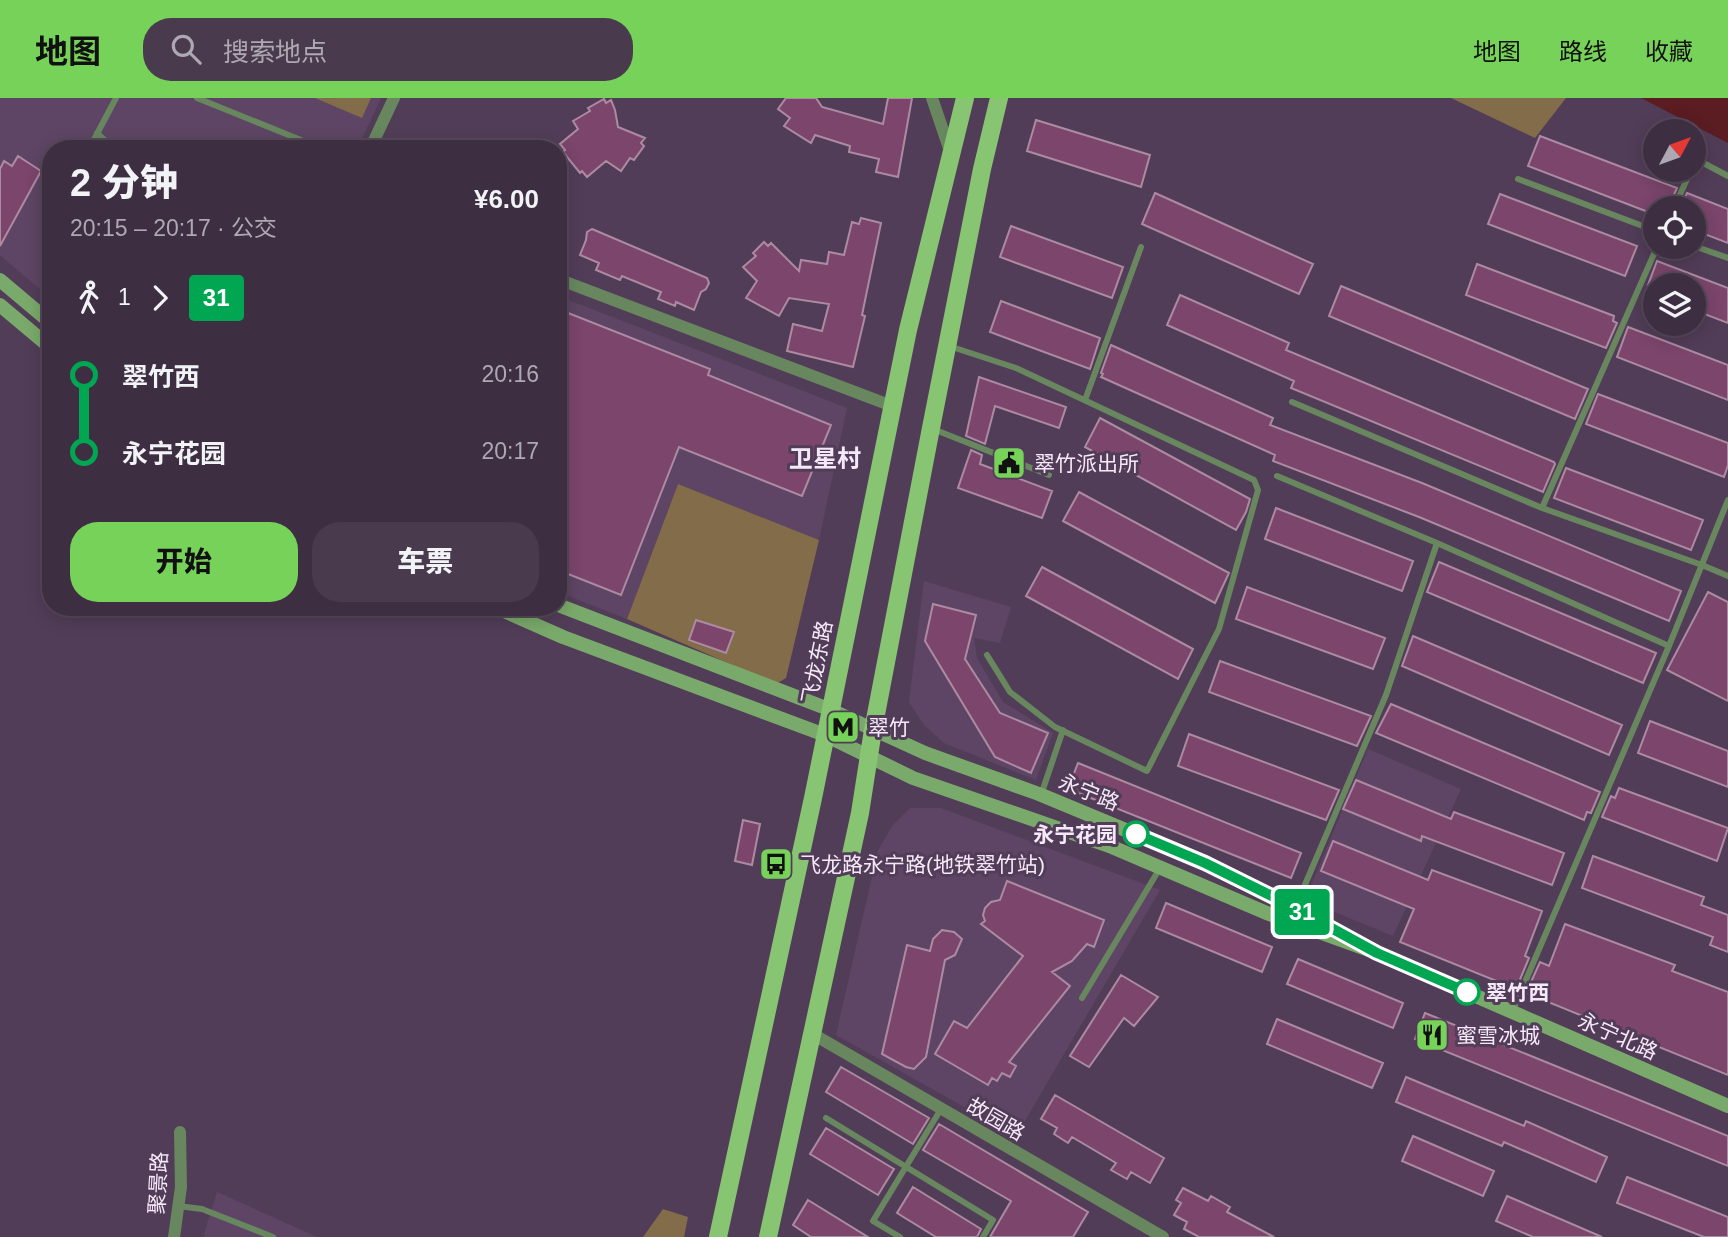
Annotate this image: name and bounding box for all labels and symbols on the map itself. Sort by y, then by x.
north arrow [1643,119,1706,182]
public building icon: 翠竹派出所 [990,444,1028,482]
district label: 卫星村 [789,445,861,472]
place label: 翠竹派出所 [1034,452,1139,475]
street label: 飞龙东路 [798,619,836,705]
metro station icon: 翠竹 [824,708,862,746]
place label: 翠竹 [868,716,910,739]
street label: 永宁路 [1055,770,1123,814]
marker: 永宁花园 [1123,821,1149,847]
place label: 永宁花园 [1033,823,1117,846]
bus stop icon: 飞龙路永宁路(地铁翠竹站) [757,845,795,883]
place label: 飞龙路永宁路(地铁翠竹站) [800,853,1045,876]
line badge: 31 [1270,889,1334,935]
marker: 翠竹西 [1454,979,1480,1005]
place label: 翠竹西 [1486,981,1549,1004]
street label: 永宁北路 [1575,1008,1661,1064]
restaurant icon: 蜜雪冰城 [1413,1016,1451,1054]
place label: 蜜雪冰城 [1456,1024,1540,1047]
street label: 故园路 [963,1093,1029,1145]
street label: 聚景路 [145,1151,171,1215]

